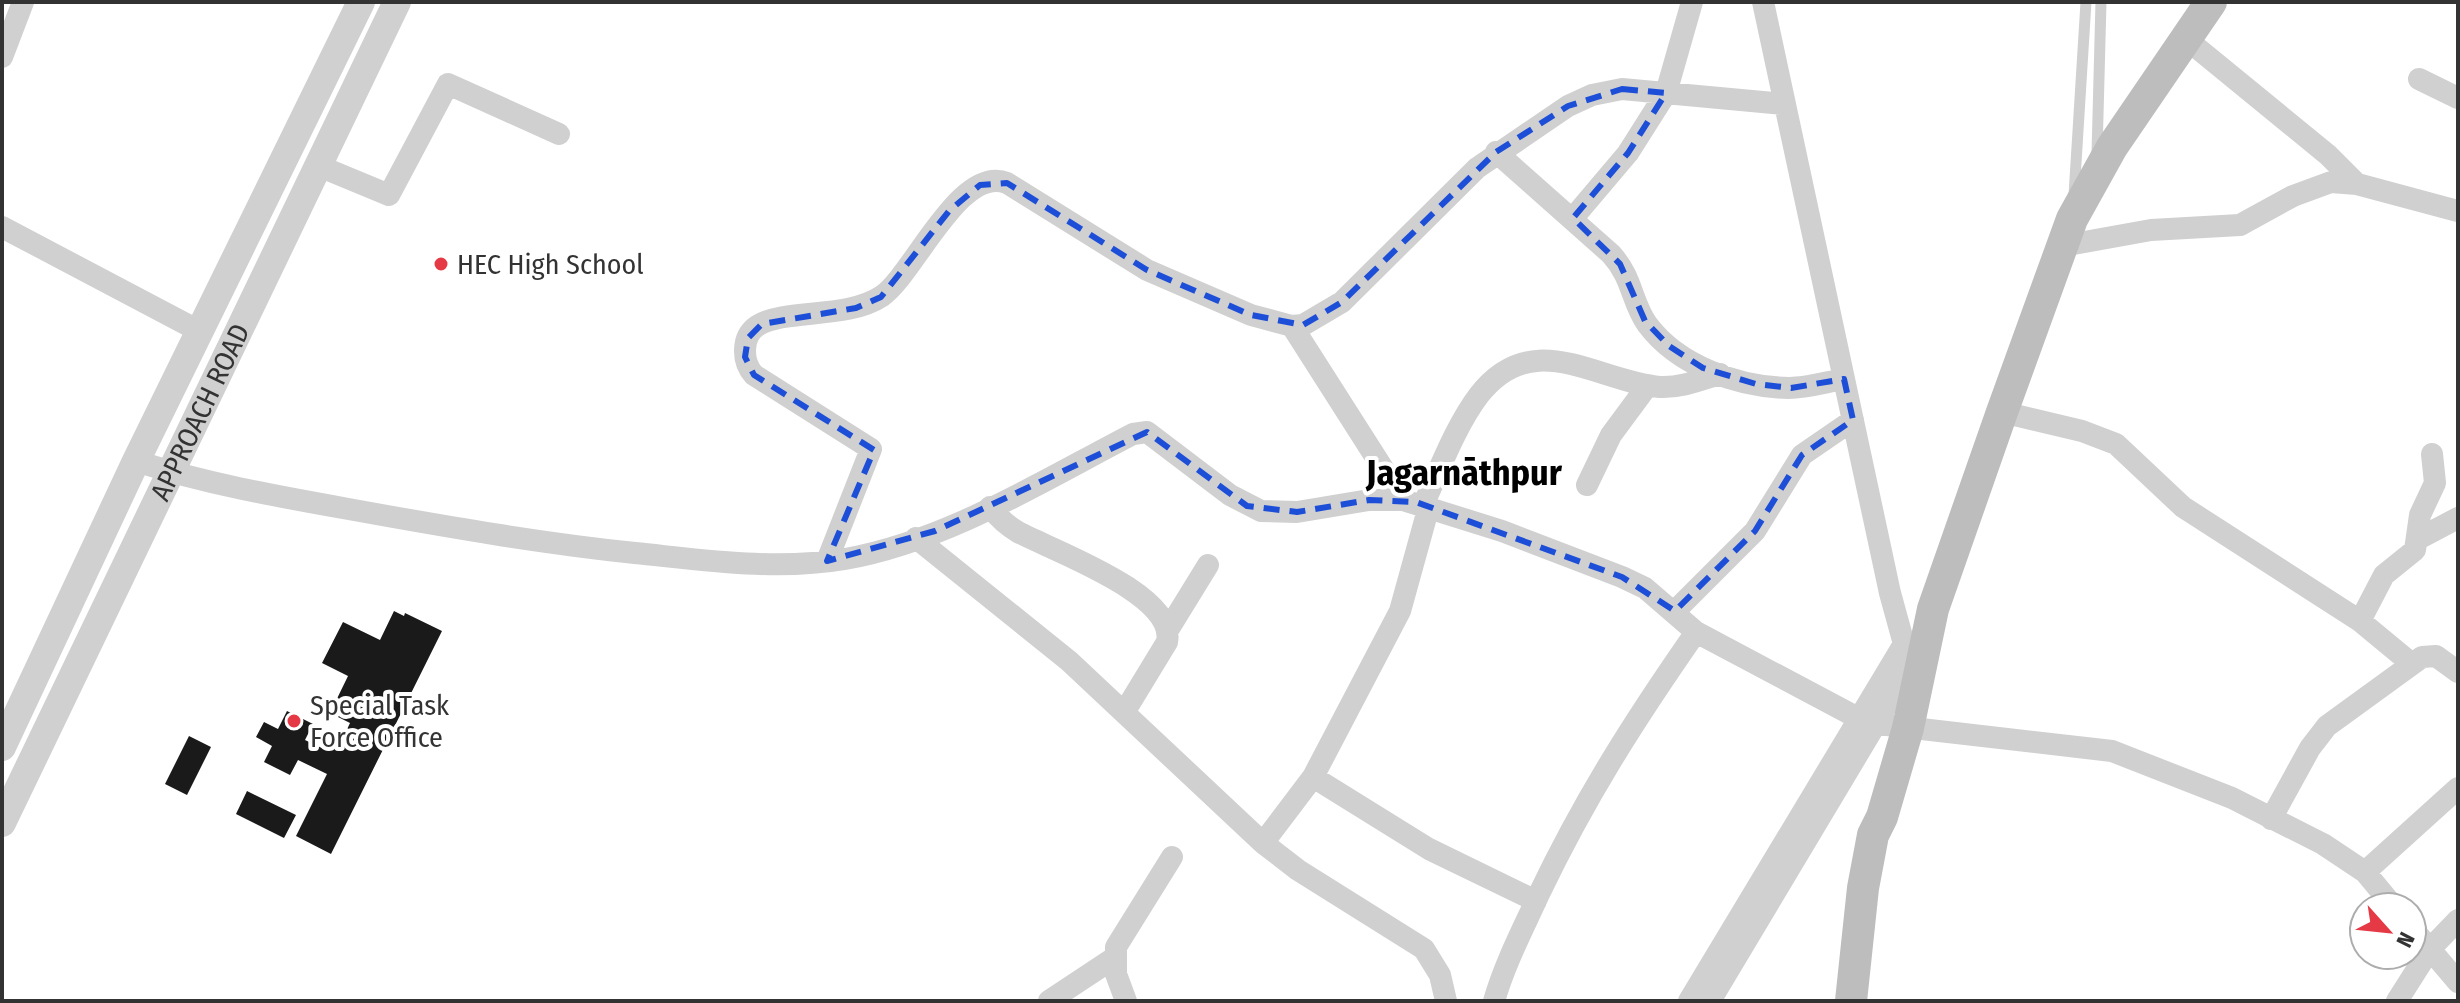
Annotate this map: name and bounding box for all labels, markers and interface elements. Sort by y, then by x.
place label: HEC High School [457,248,644,281]
marker: HEC High School [432,255,450,273]
street label: APPROACH ROAD [143,318,256,506]
district label: Jagarnāthpur [1365,451,1563,495]
place label: Special Task Force Office [310,689,450,754]
marker: Special Task Force Office [285,712,303,730]
north arrow [2348,891,2428,971]
text: N [2390,928,2420,952]

